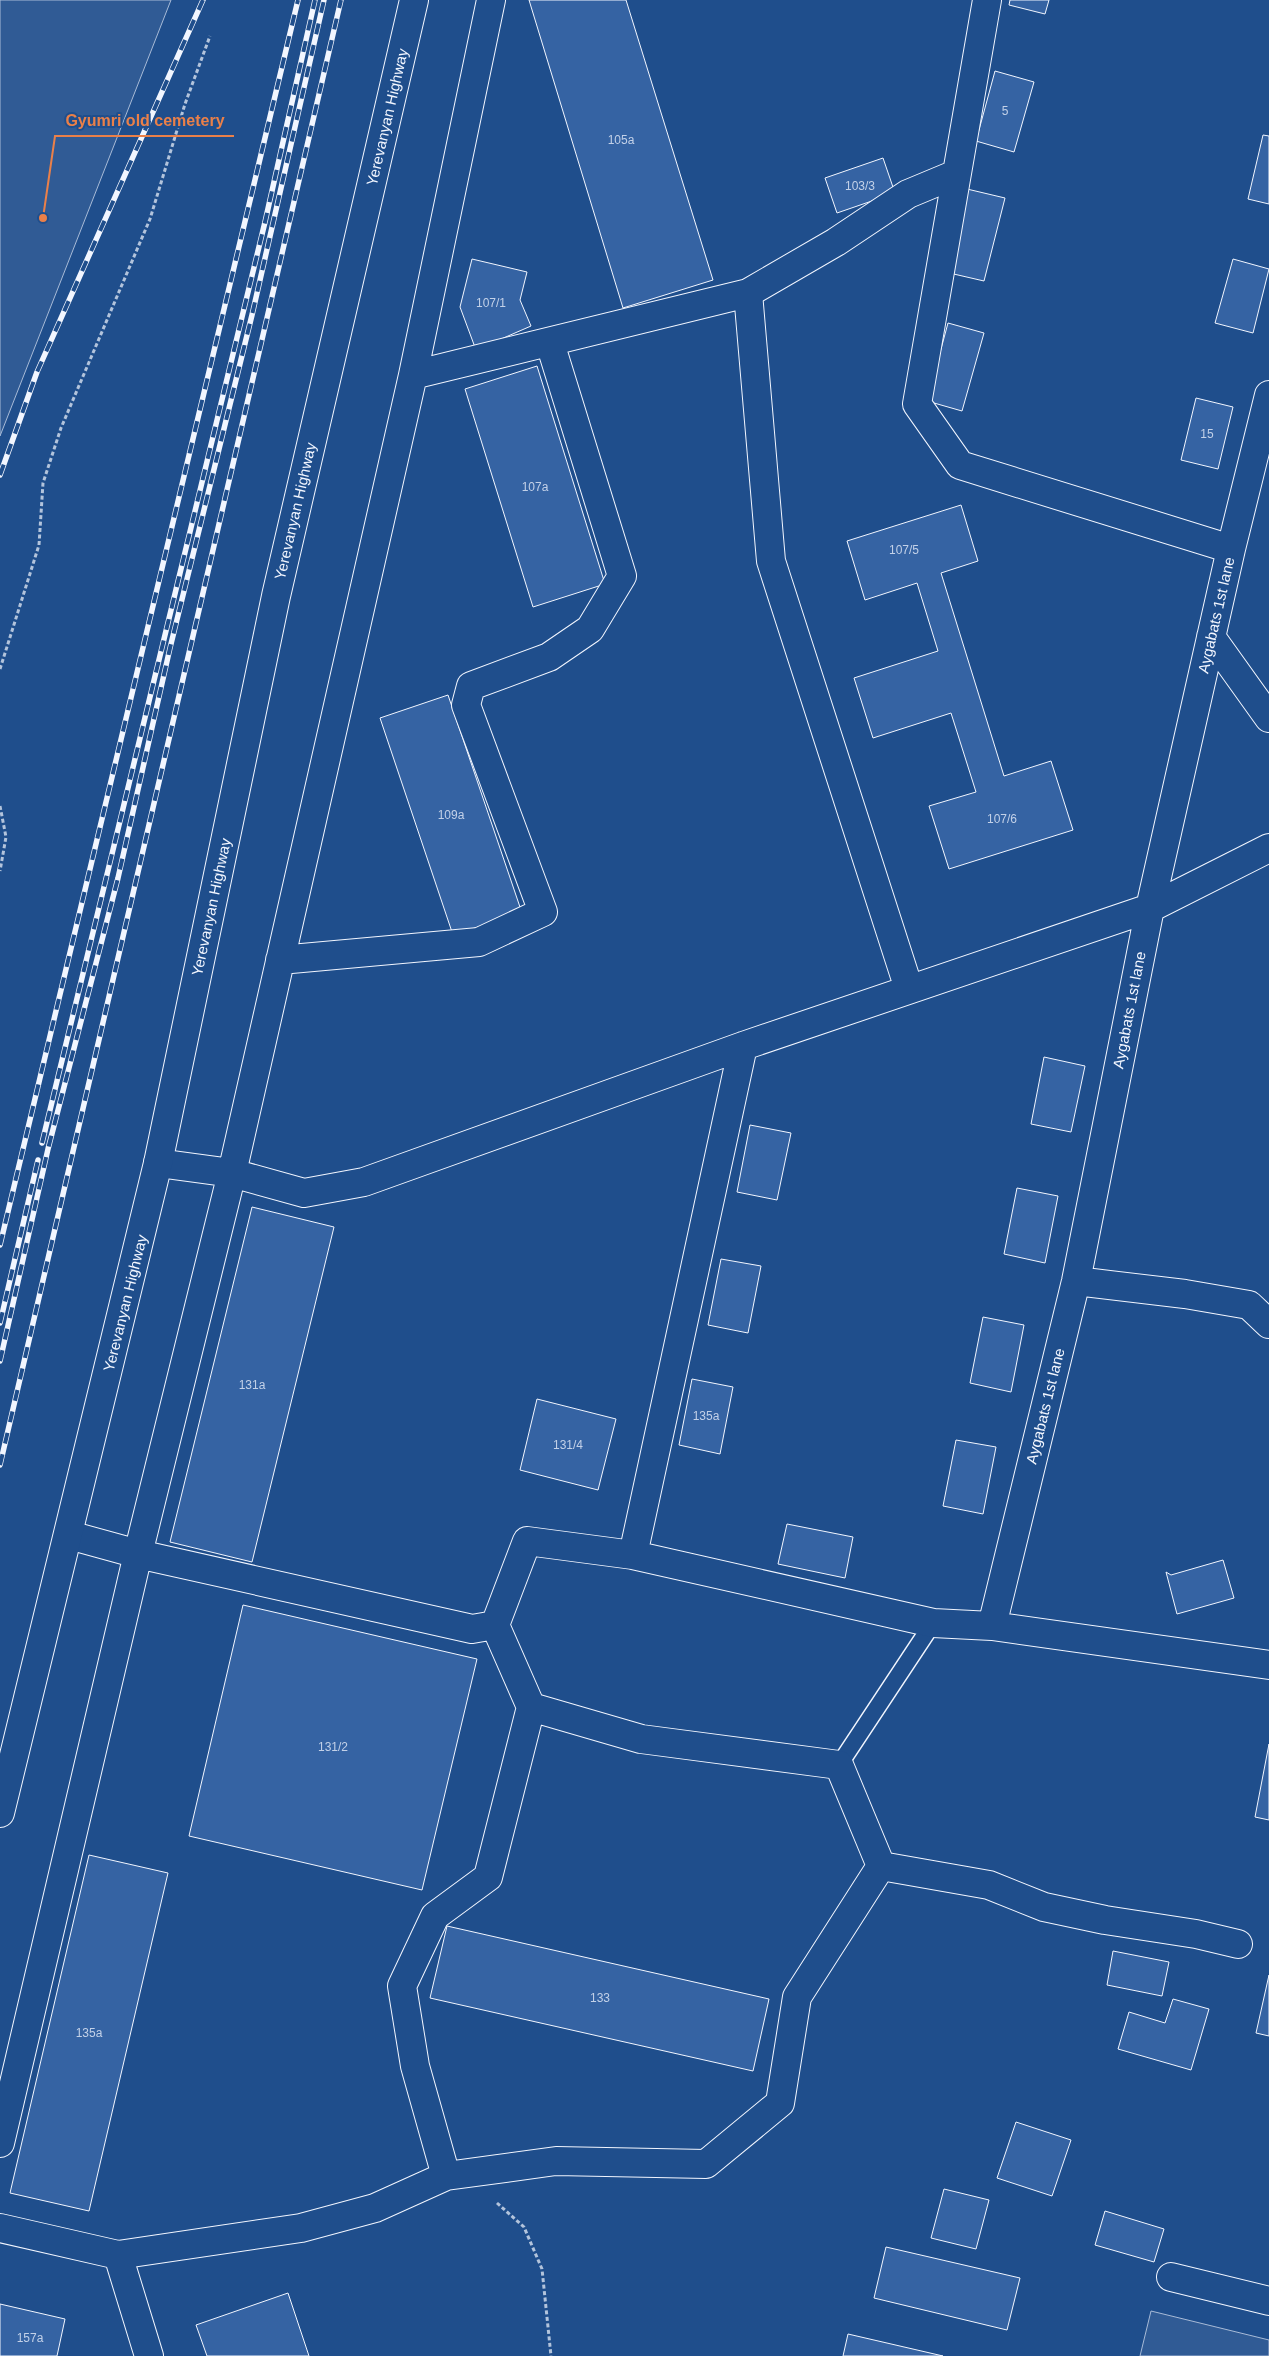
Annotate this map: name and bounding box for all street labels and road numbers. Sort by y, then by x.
street label: Yerevanyan Highway [363,46,411,187]
street label: Yerevanyan Highway [271,440,319,581]
street label: Aygabats 1st lane [1194,555,1238,675]
street label: Yerevanyan Highway [188,836,234,977]
street label: Aygabats 1st lane [1109,950,1149,1070]
street label: Yerevanyan Highway [100,1232,150,1373]
street label: Aygabats 1st lane [1022,1346,1068,1466]

